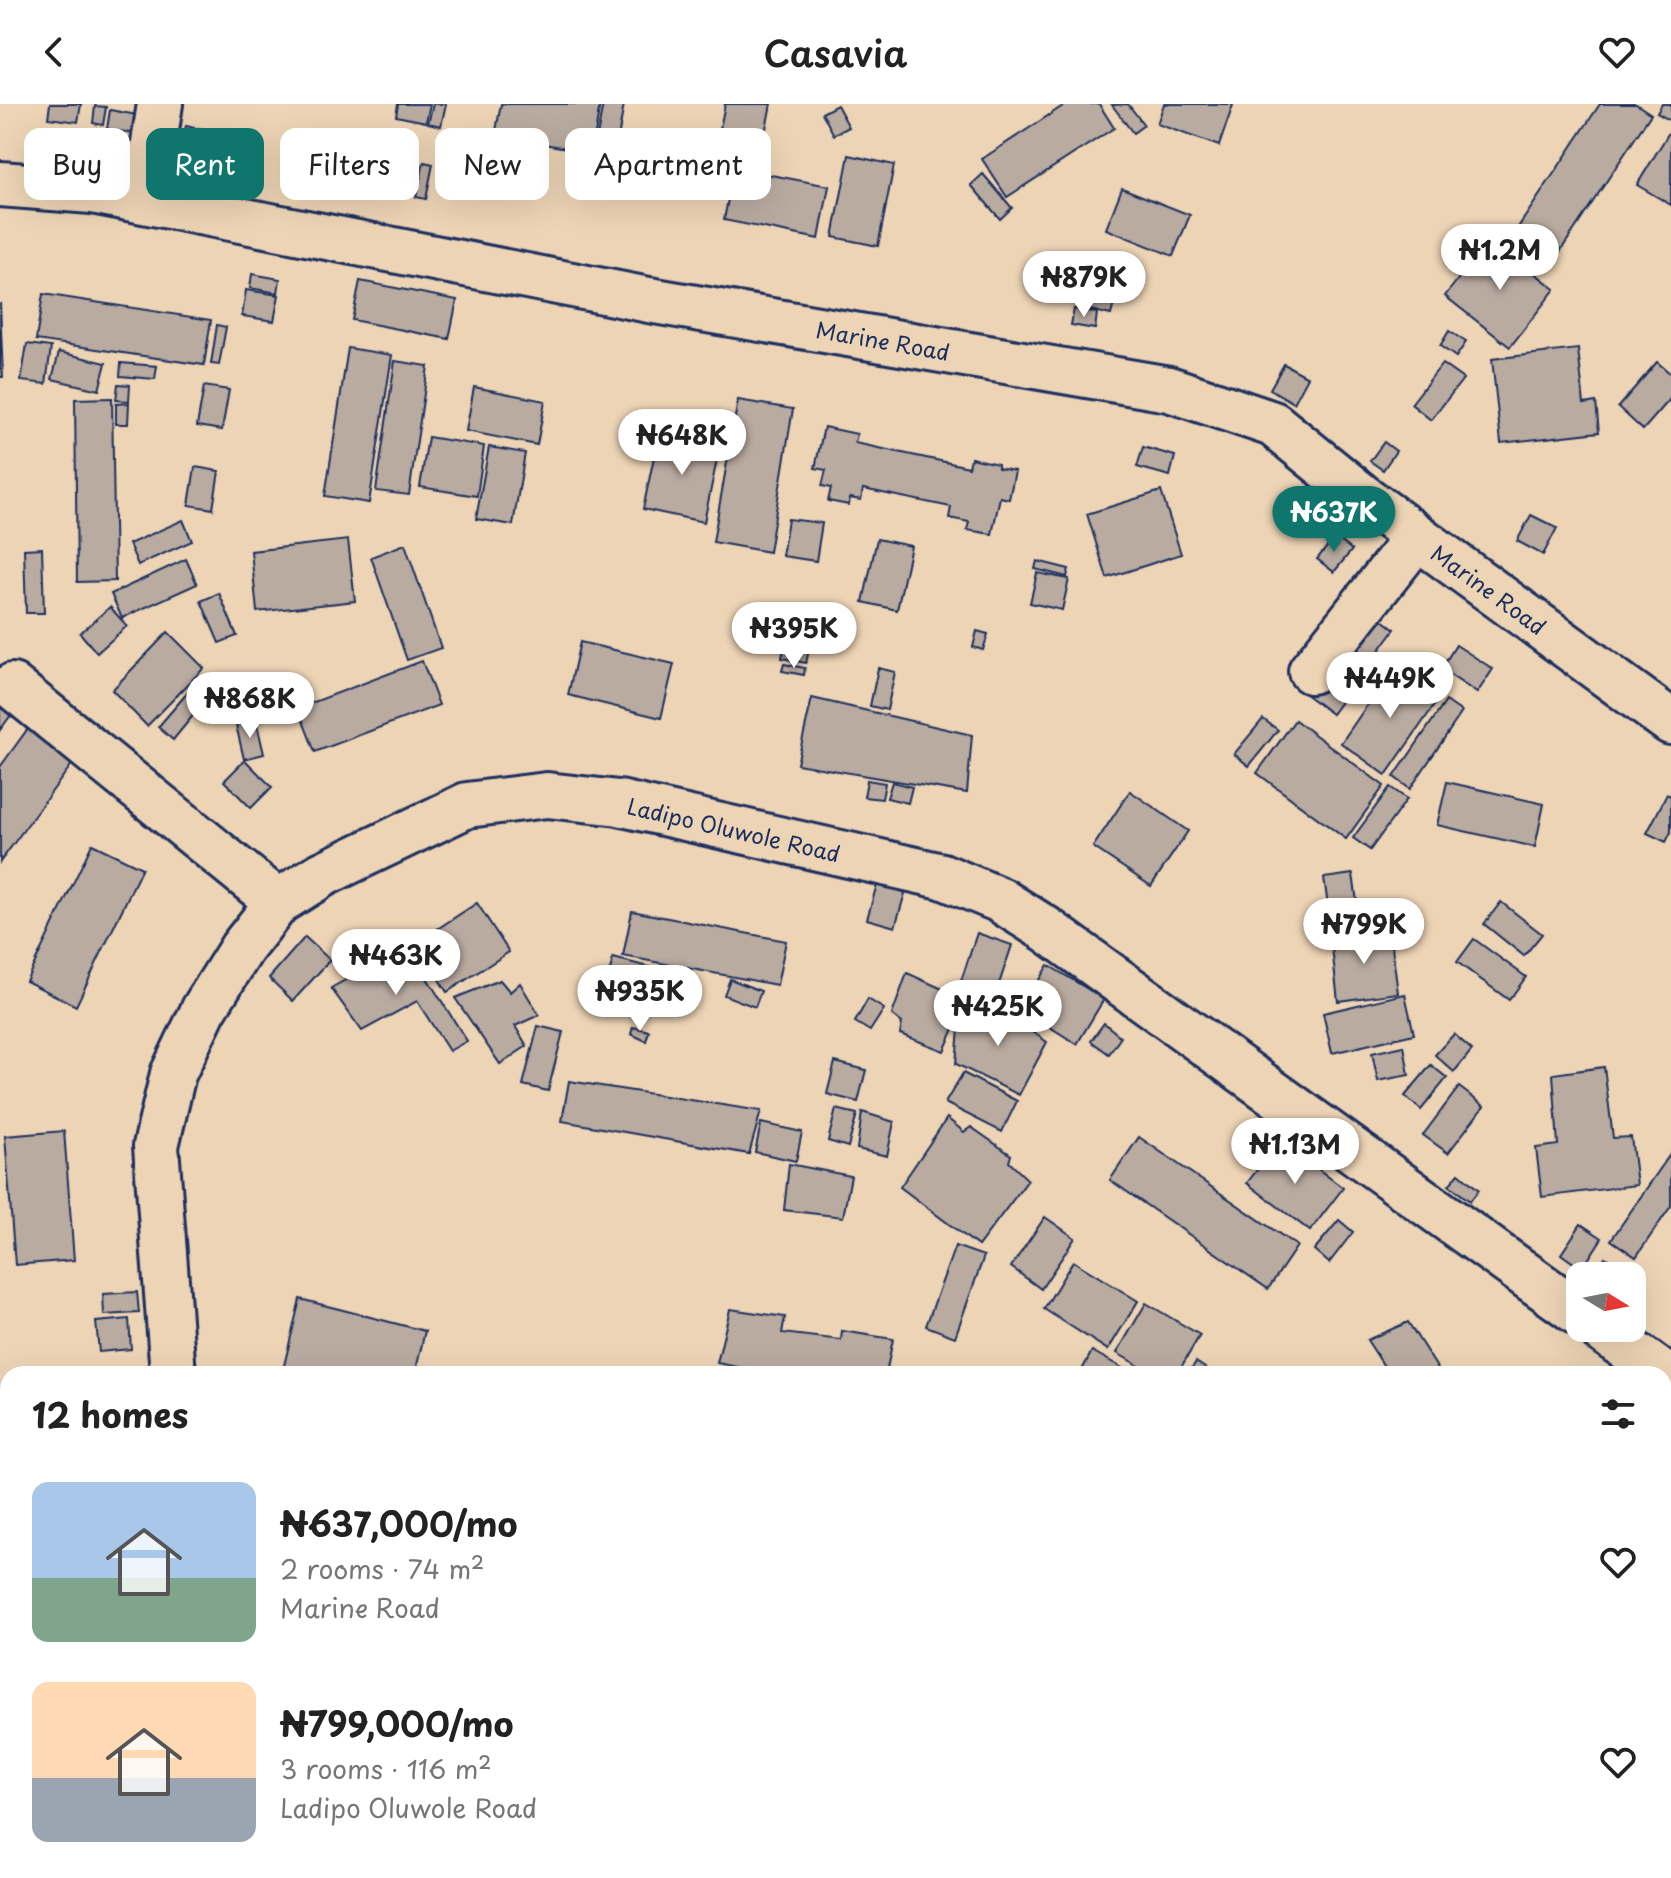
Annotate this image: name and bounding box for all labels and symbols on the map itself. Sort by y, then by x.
pin: ₦1.2M [1444,224,1556,292]
pin: ₦879K [1028,251,1140,319]
street label: Marine Road [814,312,952,368]
pin: ₦648K [626,409,738,477]
pin: ₦637K [1278,486,1390,554]
street label: Marine Road [1425,536,1553,642]
pin: ₦395K [738,602,850,670]
pin: ₦449K [1334,652,1446,720]
pin: ₦868K [194,672,306,740]
street label: Ladipo Oluwole Road [624,788,844,870]
pin: ₦799K [1308,898,1420,966]
pin: ₦463K [340,929,452,997]
pin: ₦935K [584,965,696,1033]
pin: ₦425K [942,980,1054,1048]
pin: ₦1.13M [1230,1118,1360,1186]
north arrow [1566,1262,1646,1342]

